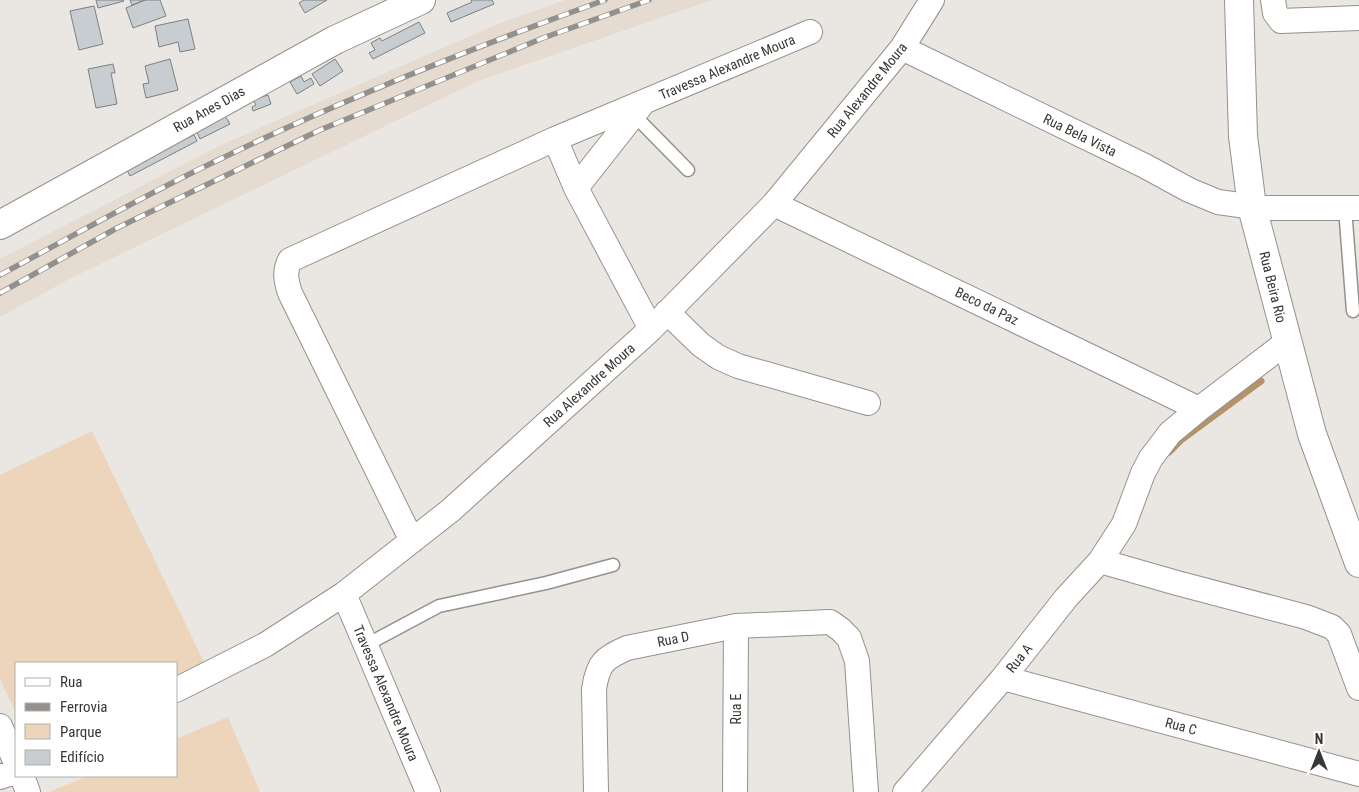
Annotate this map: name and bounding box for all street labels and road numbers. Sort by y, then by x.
street label: Travessa Alexandre Moura [657,31,797,103]
street label: Rua Alexandre Moura [824,39,910,141]
street label: Rua Anes Dias [170,83,248,135]
street label: Rua Bela Vista [1041,110,1119,160]
street label: Rua Beira Rio [1256,250,1290,324]
street label: Beco da Paz [953,284,1021,328]
street label: Rua Alexandre Moura [540,340,638,430]
street label: Travessa Alexandre Moura [350,623,422,763]
street label: Rua D [656,628,690,650]
street label: Rua A [1003,640,1035,676]
street label: Rua E [728,693,744,725]
street label: Rua C [1163,714,1199,738]

